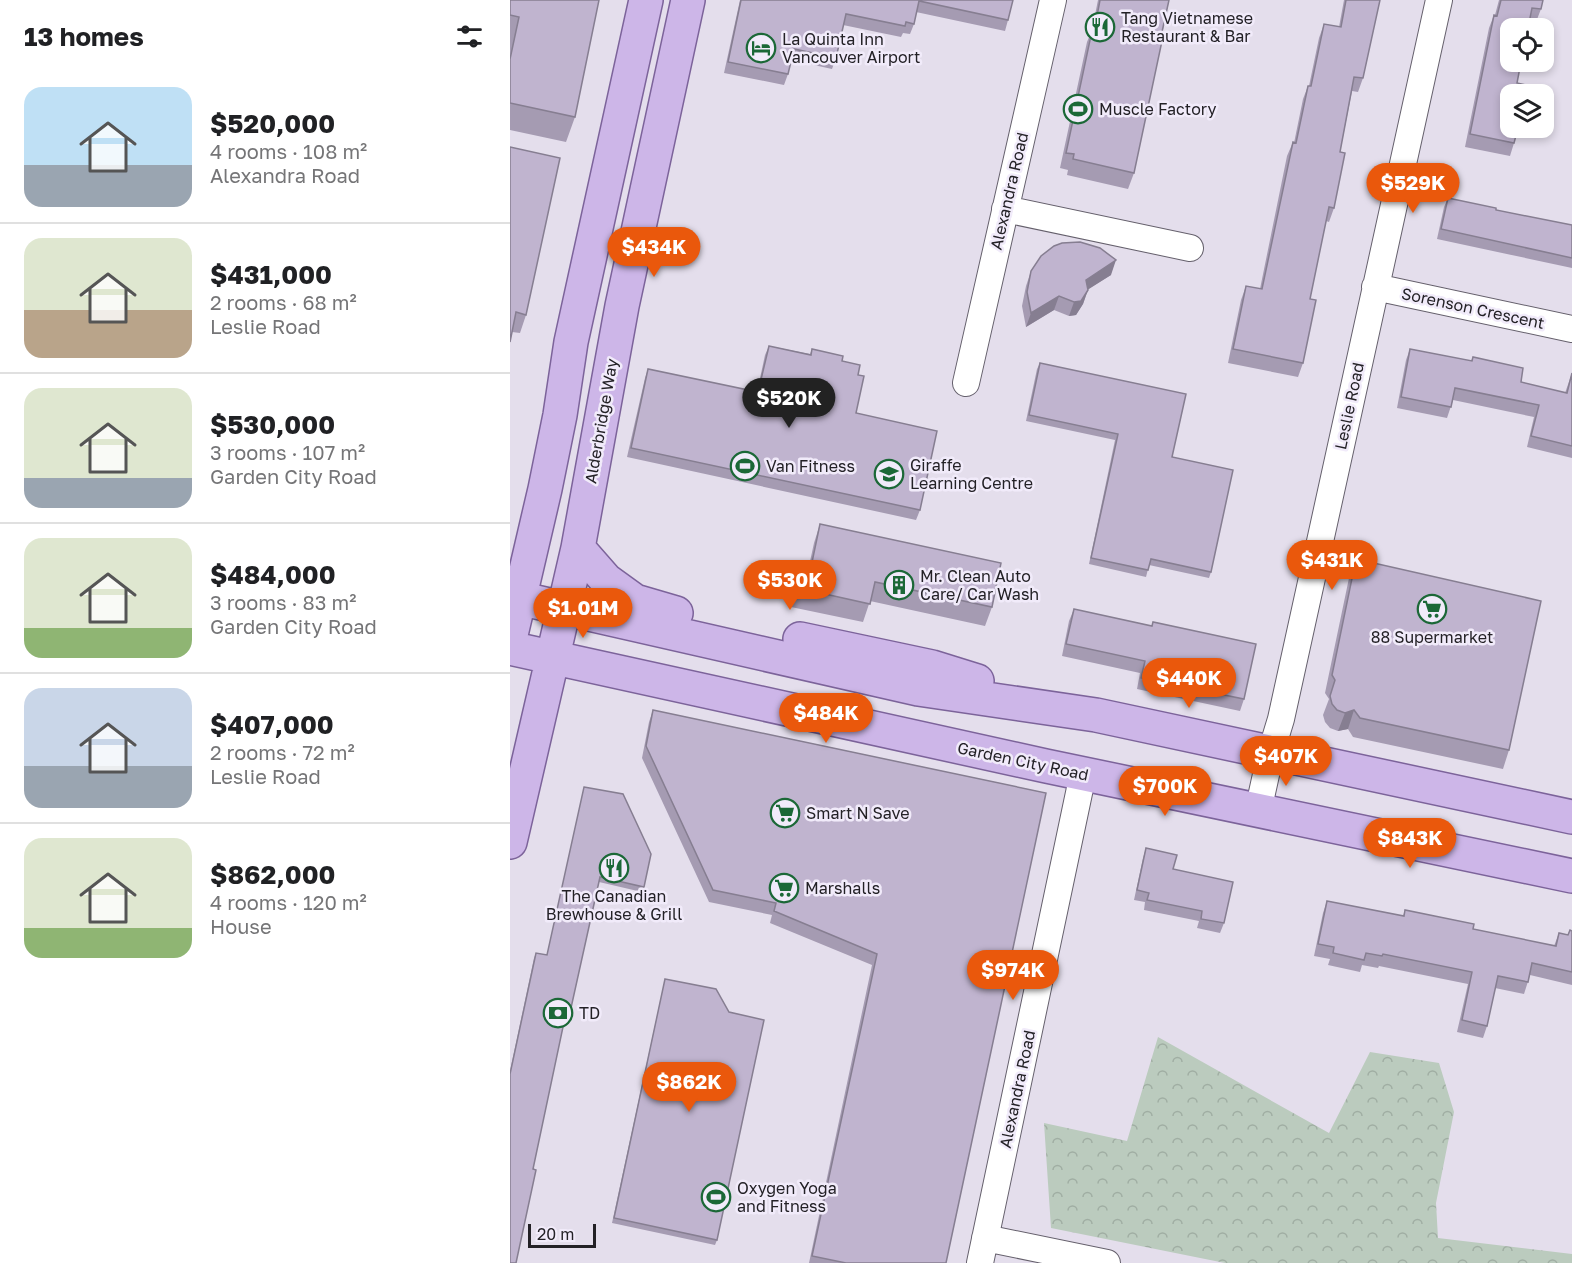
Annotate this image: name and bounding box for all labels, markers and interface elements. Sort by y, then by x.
place label: Tang Vietnamese Restaurant & Bar [1121,8,1253,46]
restaurant icon: Tang Vietnamese Restaurant & Bar [1084,11,1116,43]
map controls [1500,18,1554,138]
button: locate [1500,18,1554,72]
icon: filters [453,20,486,53]
text: 13 homes [24,21,144,52]
place label: La Quinta Inn Vancouver Airport [782,29,920,67]
hotel icon: La Quinta Inn Vancouver Airport [745,32,777,64]
button: layers [1500,84,1554,138]
sports icon: Muscle Factory [1062,93,1094,125]
place label: Muscle Factory [1099,99,1217,119]
text: $520,000 [210,108,335,139]
icon: home [72,111,144,183]
street label: Alexandra Road [986,130,1032,252]
text: 4 rooms · 108 m² [210,139,367,163]
text: Alexandra Road [210,163,360,187]
pin: $529K [1371,163,1455,214]
text: $529K [1381,170,1446,194]
pin: $434K [612,227,696,278]
text: $434K [621,234,687,258]
text: $431,000 [210,259,332,290]
icon: home [72,262,144,334]
street label: Sorenson Crescent [1400,283,1546,333]
text: 2 rooms · 68 m² [210,290,357,314]
text: Leslie Road [210,314,321,338]
street label: Alderbridge Way [580,357,622,485]
street label: Leslie Road [1330,361,1368,451]
pin: $520K [747,378,831,429]
text: $520K [756,385,822,409]
text: $530,000 [210,409,335,440]
icon: home [72,412,144,484]
text: 3 rooms · 107 m² [210,440,365,464]
sports icon: Van Fitness [729,450,761,482]
place label: Giraffe Learning Centre [910,455,1033,493]
place label: Van Fitness [766,456,855,476]
school or university icon: Giraffe Learning Centre [873,458,905,490]
text: Garden City Road [210,464,377,488]
pin: $431K [1290,540,1374,591]
text: $431K [1301,547,1363,571]
text: $484,000 [210,559,336,590]
pin: $530K [748,560,832,611]
icon: home [72,562,144,634]
place label: Mr. Clean Auto Care/ Car Wash [920,566,1039,604]
text: $530K [757,567,823,591]
building icon: Mr. Clean Auto Care/ Car Wash [883,569,915,601]
pin: $1.01M [534,588,632,639]
text: 3 rooms · 83 m² [210,590,356,614]
supermarket icon: 88 Supermarket [1416,593,1448,625]
text: $1.01M [547,595,619,619]
text: Garden City Road [210,614,377,638]
place label: 88 Supermarket [1371,627,1493,647]
pin: $440K [1147,658,1231,709]
text: $440K [1156,665,1222,689]
pin: $484K [784,693,868,744]
text: $484K [793,700,859,724]
text: $407,000 [210,709,334,740]
icon: home [72,712,144,784]
pin: $407K [1244,736,1328,787]
street label: Garden City Road [956,737,1090,785]
text: 2 rooms · 72 m² [210,740,355,764]
text: $407K [1254,743,1318,767]
text: Leslie Road [210,764,321,788]
pin: $700K [1123,766,1207,817]
text: $700K [1133,773,1197,797]
supermarket icon: Smart N Save [769,797,801,829]
place label: Smart N Save [806,803,909,823]
pin: $843K [1368,818,1452,869]
text: $843K [1377,825,1443,849]
restaurant icon: The Canadian Brewhouse & Grill [598,852,630,884]
text: $862,000 [210,859,335,890]
icon: home [72,862,144,934]
supermarket icon: Marshalls [768,872,800,904]
place label: Marshalls [805,878,880,898]
place label: The Canadian Brewhouse & Grill [546,886,682,924]
text: 4 rooms · 120 m² [210,890,367,914]
text: House [210,914,272,938]
pin: $974K [971,950,1055,1001]
text: $974K [981,957,1045,981]
bank icon: TD [542,997,574,1029]
place label: TD [579,1003,600,1023]
street label: Alexandra Road [995,1028,1039,1150]
pin: $862K [647,1062,731,1113]
text: $862K [656,1069,722,1093]
place label: Oxygen Yoga and Fitness [737,1178,837,1216]
sports icon: Oxygen Yoga and Fitness [700,1181,732,1213]
scale bar [528,1221,596,1248]
text: 20 m [537,1224,574,1244]

